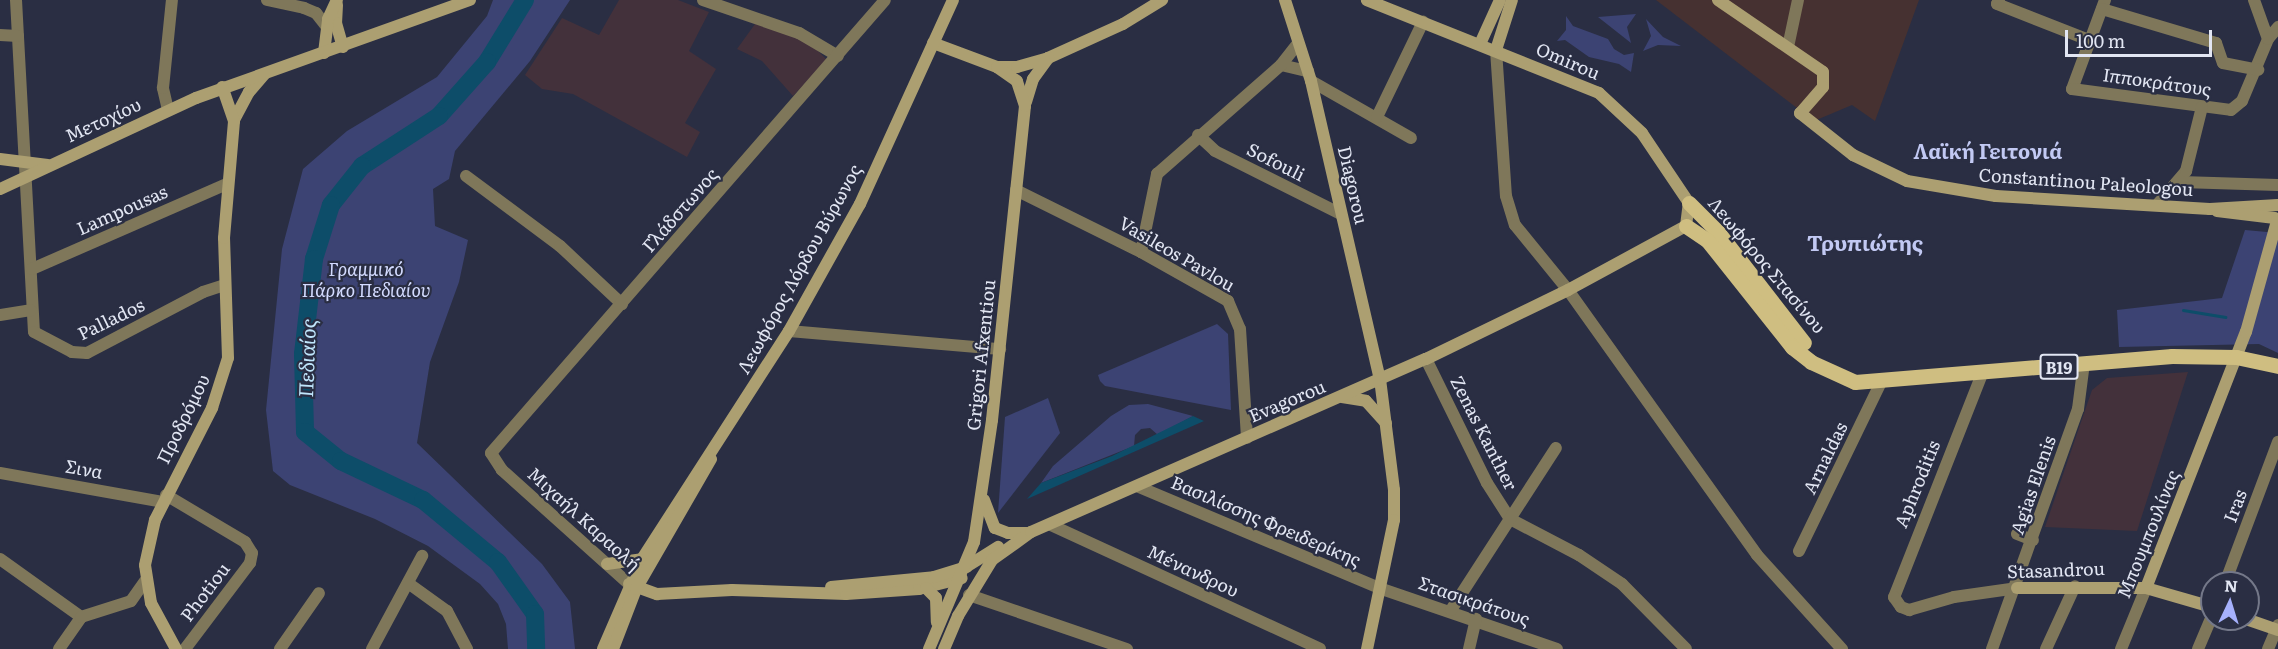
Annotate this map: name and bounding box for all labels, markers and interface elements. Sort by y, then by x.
scale bar [2068,18,2215,56]
text: 100 m [2076,27,2125,54]
street label: Omirou [1533,38,1603,84]
street label: Ιπποκράτους [2101,64,2213,100]
street label: Μετοχίου [62,93,144,147]
street label: Sofouli [1243,138,1309,186]
district label: Λαϊκή Γειτονιά [1914,138,2062,162]
street label: Diagorou [1334,144,1372,226]
street label: Λεωφόρος Λόρδου Βύρωνος [732,160,866,378]
street label: Γλάδστωνος [638,164,722,256]
street label: Constantinou Paleologou [1978,164,2194,200]
street label: Lampousas [73,180,171,240]
street label: Λεωφόρος Στασίνου [1704,193,1830,337]
street label: Vasileos Pavlou [1115,212,1239,296]
district label: Τρυπιώτης [1807,229,1923,255]
park label: Γραμμικό Πάρκο Πεδιαίου [302,259,430,302]
street label: Grigori Afxentiou [962,278,1000,432]
street label: Pallados [74,294,148,344]
water label: Πεδιαίος [293,318,319,398]
road number: B19 [2040,354,2078,380]
street label: Προδρόμου [152,371,214,467]
street label: Zenas Kanther [1446,372,1522,494]
street label: Evagorou [1245,375,1329,427]
street label: Arnaldas [1798,418,1852,498]
street label: Agias Elenis [2006,433,2060,537]
street label: Aphroditis [1890,437,1944,531]
street label: Σινα [64,455,104,483]
street label: Μιχαήλ Καραολή [523,463,645,575]
street label: Μπουμπουλίνας [2112,467,2184,601]
street label: Βασιλίσσης Φρειδερίκης [1168,471,1364,571]
street label: Iras [2219,486,2251,526]
street label: Μένανδρου [1144,540,1242,602]
street label: Photiou [176,558,234,626]
street label: Stasandrou [2007,558,2105,582]
north arrow [2200,571,2260,631]
street label: Στασικράτους [1415,572,1533,630]
text: N [2224,573,2239,597]

